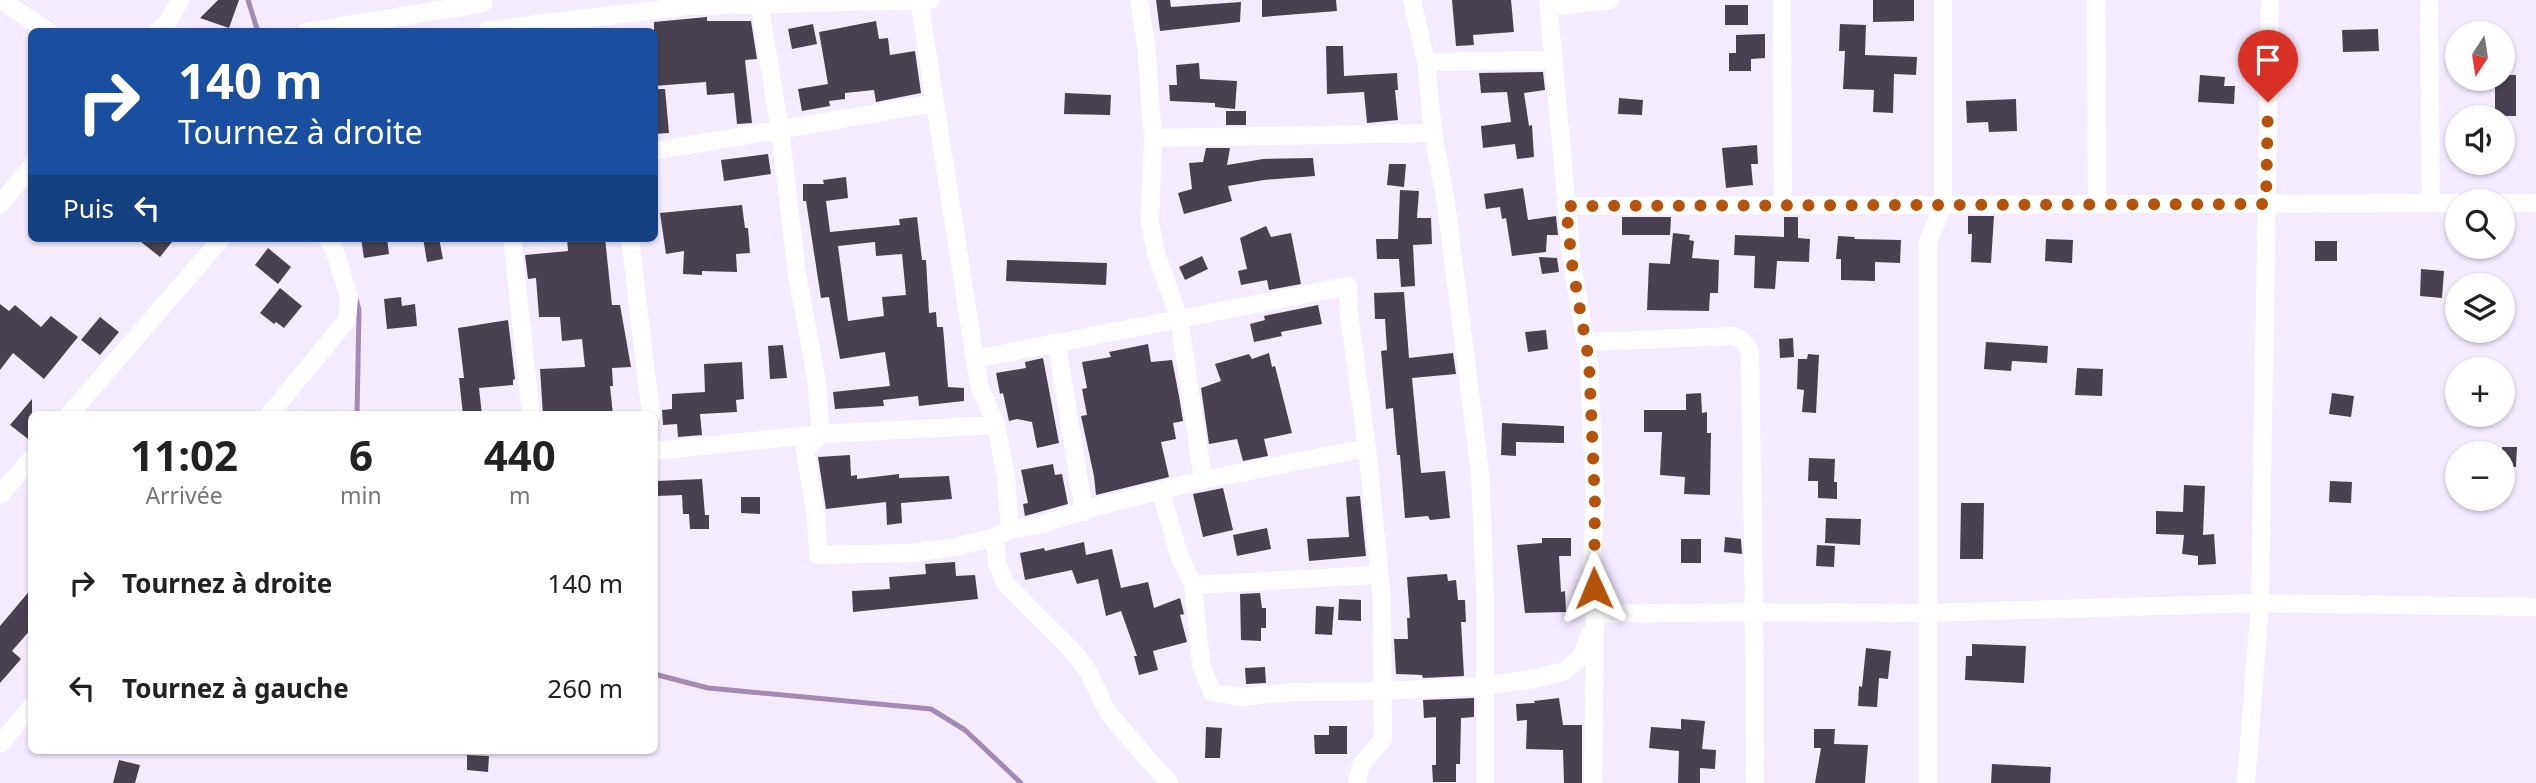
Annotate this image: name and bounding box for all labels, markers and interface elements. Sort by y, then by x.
north arrow [2445,21,2515,91]
map controls [2445,21,2515,511]
pin [2238,30,2298,102]
icon: arrive [2249,41,2287,79]
text: 140 m [178,47,323,113]
icon: right [63,56,154,147]
button: sound [2445,105,2515,175]
text: Tournez à droite [178,110,423,153]
icon: left [128,189,166,227]
button: search [2445,189,2515,259]
text: Puis [63,190,114,226]
button: layers [2445,273,2515,343]
button: + [2445,357,2515,427]
text: 11:02 [130,426,238,483]
text: 6 [349,426,373,483]
text: 440 [484,426,556,483]
button: − [2445,441,2515,511]
text: Arrivée [145,479,223,511]
text: min [340,479,382,511]
text: m [509,479,531,511]
position arrow [1557,551,1631,625]
icon: right [63,564,101,602]
text: Tournez à droite [122,565,332,601]
text: 140 m [547,565,623,601]
icon: left [63,669,101,707]
text: Tournez à gauche [122,670,349,706]
text: 260 m [547,670,623,706]

